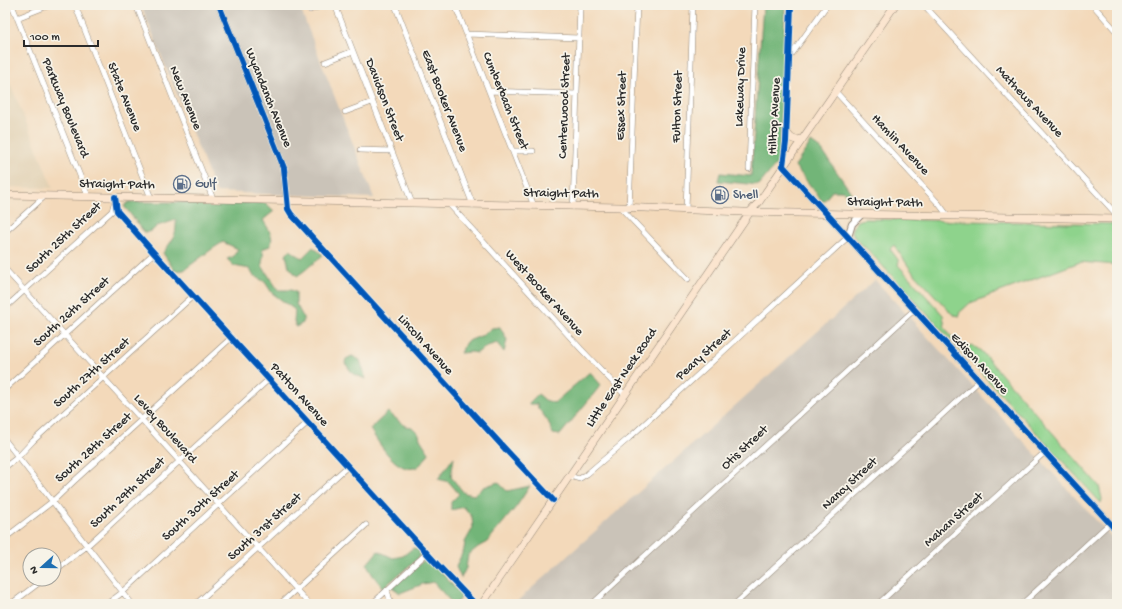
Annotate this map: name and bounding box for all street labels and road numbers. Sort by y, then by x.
street label: Wyandanch Avenue [241,46,295,150]
street label: Lakeway Drive [732,47,750,127]
street label: East Booker Avenue [418,48,470,154]
street label: Cumberbach Street [479,50,532,153]
street label: Centerwood Street [556,51,574,159]
street label: Parkway Boulevard [38,55,92,161]
street label: Davidson Street [361,56,407,145]
street label: State Avenue [103,60,145,134]
street label: Mathews Avenue [992,63,1066,141]
street label: New Avenue [165,64,205,132]
street label: Fulton Street [669,69,687,144]
street label: Essex Street [613,70,631,141]
street label: Hilltop Avenue [766,77,785,155]
street label: Hamlin Avenue [868,111,932,179]
street label: Straight Path [79,177,155,193]
street label: Straight Path [523,186,599,202]
street label: Straight Path [847,195,923,211]
street label: South 25th Street [23,198,106,277]
street label: West Booker Avenue [502,247,587,339]
street label: South 26th Street [31,273,114,350]
street label: Lincoln Avenue [394,312,456,379]
street label: Little East Neck Road [583,324,661,430]
street label: Peary Street [672,325,736,385]
street label: Edison Avenue [947,330,1011,398]
street label: South 27th Street [51,334,134,411]
street label: Patton Avenue [266,359,332,430]
street label: Levey Boulevard [130,391,201,468]
street label: South 28th Street [53,409,137,486]
street label: Otis Street [718,421,773,473]
street label: South 29th Street [87,453,170,532]
street label: Nancy Street [819,453,882,514]
street label: South 30th Street [159,466,244,545]
street label: Mahan Street [921,488,988,550]
street label: South 31st Street [225,489,306,564]

